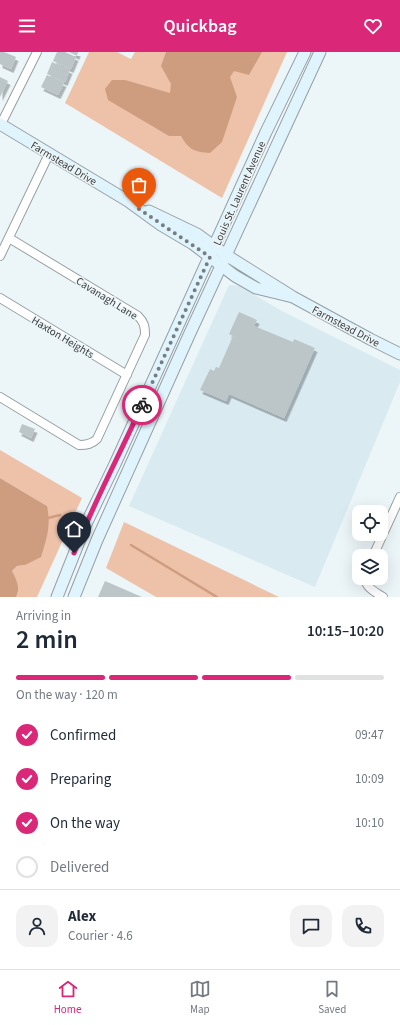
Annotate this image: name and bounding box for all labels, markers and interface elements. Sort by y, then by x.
text: Quickbag [163,14,237,39]
icon: menu [16,15,38,37]
icon: heart [362,15,384,37]
street label: Farmstead Drive [28,138,100,189]
street label: Louis St. Laurent Avenue [210,138,269,248]
pin [122,168,156,209]
icon: bag [128,174,150,196]
street label: Cavanagh Lane [73,274,141,324]
street label: Farmstead Drive [309,302,383,351]
street label: Haxton Heights [29,313,97,362]
courier [122,385,162,425]
icon: bike [131,394,153,416]
map controls [352,505,388,585]
button: locate [352,505,388,541]
pin [57,512,91,553]
icon: home [63,518,85,540]
button: layers [352,549,388,585]
text: Arriving in [16,607,71,625]
text: 2 min [16,621,78,658]
text: 10:15–10:20 [307,621,384,642]
text: On the way · 120 m [16,686,118,704]
icon: check [16,724,38,746]
text: Confirmed [50,725,116,746]
text: 09:47 [355,726,384,744]
icon: check [16,768,38,790]
text: Preparing [50,769,111,790]
text: 10:09 [355,770,384,788]
icon: check [16,812,38,834]
text: On the way [50,813,120,834]
text: 10:10 [355,814,384,832]
text: Delivered [50,857,109,878]
button: person [16,905,58,947]
button: chat [290,905,332,947]
button: phone [342,905,384,947]
text: Alex [68,906,96,927]
text: Courier · 4.6 [68,927,133,945]
tab: Home [54,978,81,1017]
tab: Map [189,978,211,1017]
tab: Saved [318,978,346,1017]

